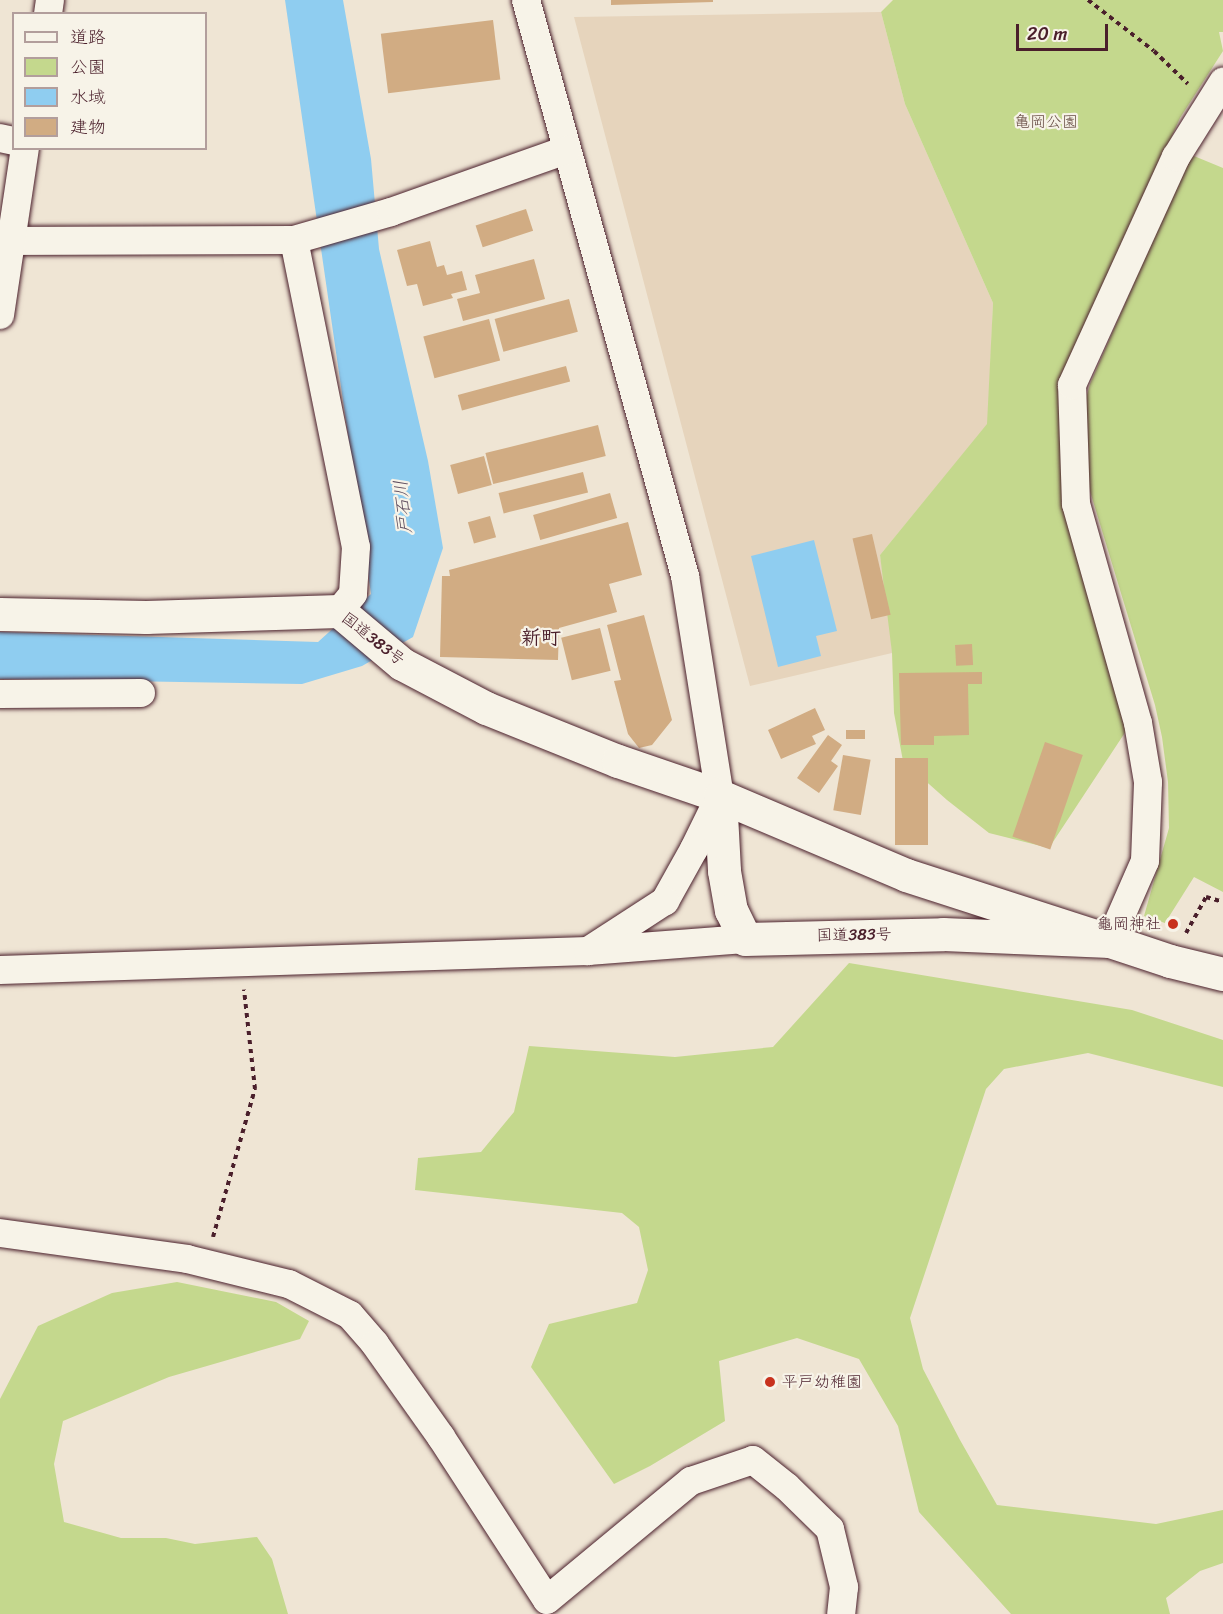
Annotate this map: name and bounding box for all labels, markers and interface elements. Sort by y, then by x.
legend [12,12,207,150]
scale bar [1019,12,1110,50]
text: 20 m [1027,18,1067,50]
text: 道路 [70,21,106,53]
text: 公園 [70,51,106,83]
text: 水域 [70,81,106,113]
text: 建物 [70,111,106,143]
park label: 亀岡公園 [1014,112,1078,132]
water label: 戸石川 [390,479,416,535]
street label: 国道383号 [337,608,409,670]
district label: 新町 [521,625,561,649]
place label: 龜岡神社 [1097,914,1161,934]
marker: 龜岡神社 [1166,917,1180,931]
street label: 国道383号 [816,925,892,945]
place label: 平戸幼稚園 [782,1372,862,1392]
marker: 平戸幼稚園 [763,1375,777,1389]

